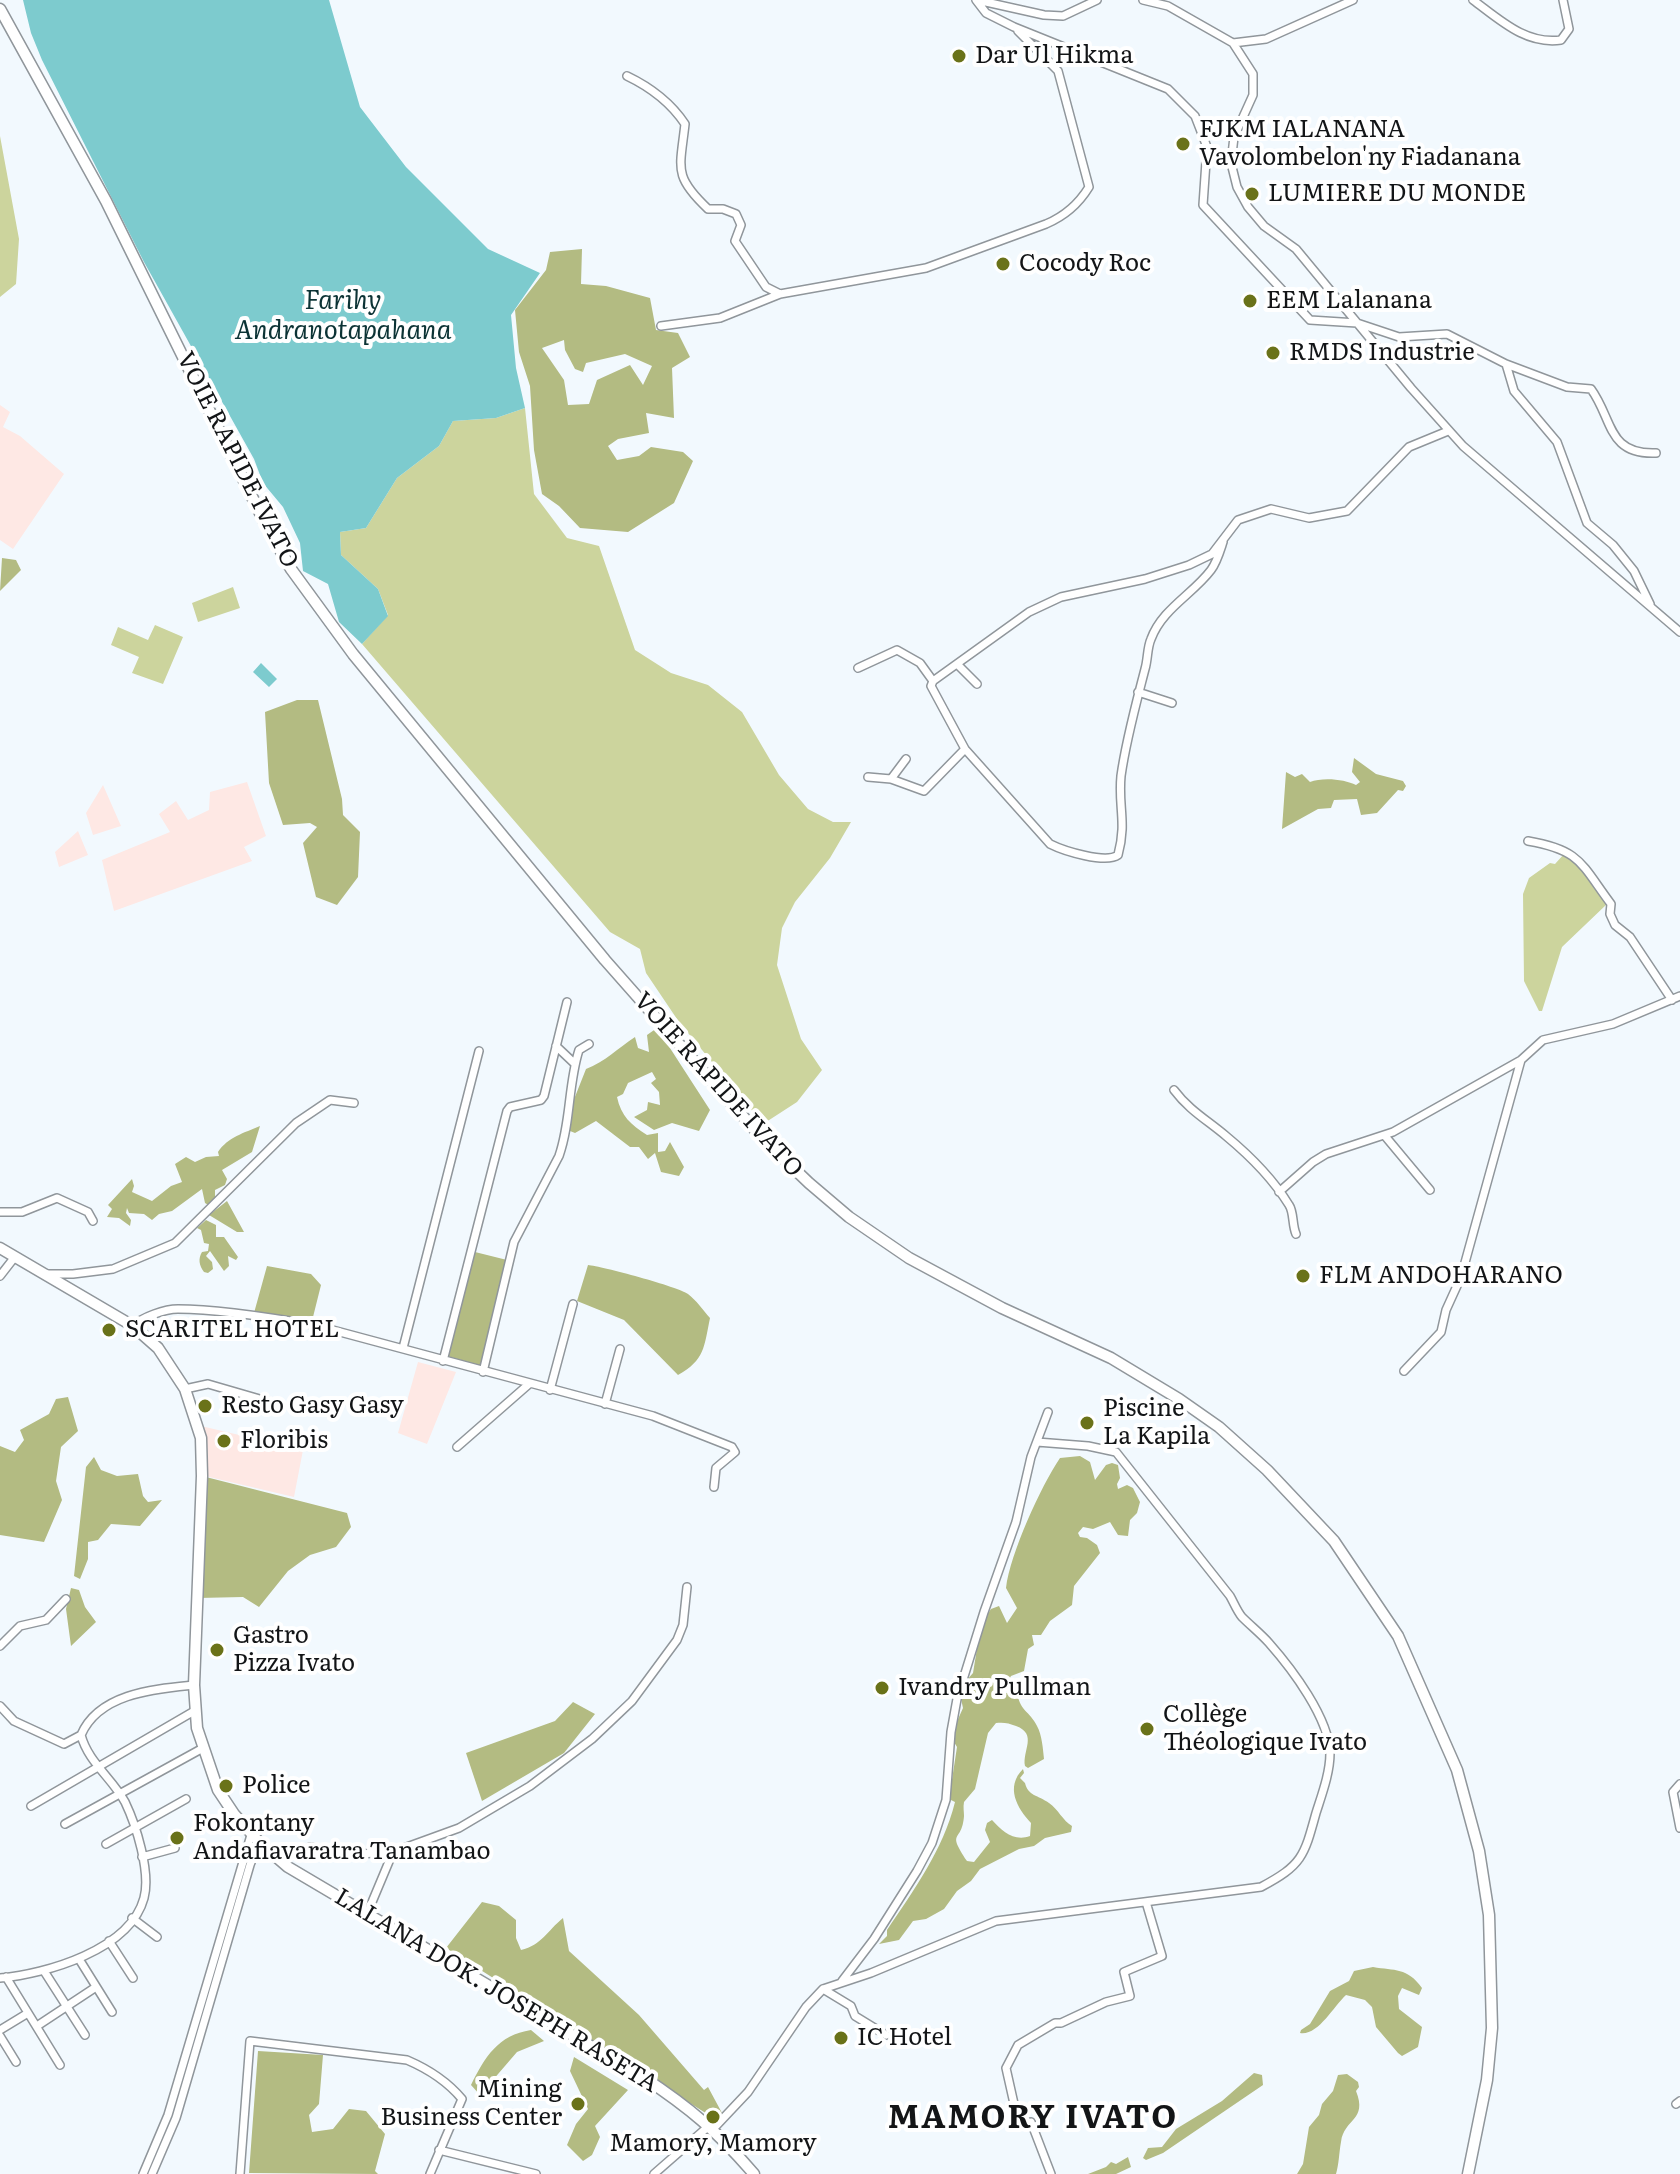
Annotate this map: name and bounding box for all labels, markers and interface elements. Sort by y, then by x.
place label: Dar Ul Hikma [975,42,1133,70]
marker: Dar Ul Hikma [950,47,968,65]
place label: FJKM IALANANA Vavolombelon'ny Fiadanana [1199,116,1521,172]
marker: FJKM IALANANA Vavolombelon'ny Fiadanana [1174,135,1192,153]
place label: LUMIERE DU MONDE [1268,180,1526,208]
marker: LUMIERE DU MONDE [1243,185,1261,203]
place label: Cocody Roc [1019,250,1151,278]
marker: Cocody Roc [994,255,1012,273]
water label: Farihy Andranotapahana [234,285,452,346]
place label: EEM Lalanana [1266,287,1432,315]
marker: EEM Lalanana [1241,292,1259,310]
place label: RMDS Industrie [1289,339,1475,367]
marker: RMDS Industrie [1264,344,1282,362]
street label: VOIE RAPIDE IVATO [170,347,304,573]
street label: VOIE RAPIDE IVATO [628,987,808,1183]
place label: FLM ANDOHARANO [1319,1262,1563,1290]
marker: FLM ANDOHARANO [1294,1267,1312,1285]
place label: SCARITEL HOTEL [125,1316,340,1344]
marker: SCARITEL HOTEL [100,1321,118,1339]
place label: Resto Gasy Gasy [221,1392,404,1420]
place label: Piscine La Kapila [1103,1395,1210,1451]
marker: Resto Gasy Gasy [196,1397,214,1415]
marker: Piscine La Kapila [1078,1414,1096,1432]
place label: Floribis [240,1427,328,1455]
marker: Floribis [215,1432,233,1450]
place label: Gastro Pizza Ivato [233,1622,355,1678]
marker: Gastro Pizza Ivato [208,1641,226,1659]
place label: Ivandry Pullman [898,1674,1091,1702]
marker: Ivandry Pullman [873,1679,891,1697]
place label: Collège Théologique Ivato [1163,1701,1367,1757]
marker: Collège Théologique Ivato [1138,1720,1156,1738]
place label: Police [242,1772,310,1800]
marker: Police [217,1777,235,1795]
place label: Fokontany Andafiavaratra Tanambao [193,1810,491,1866]
marker: Fokontany Andafiavaratra Tanambao [168,1829,186,1847]
street label: LALANA DOK. JOSEPH RASETA [329,1883,663,2099]
place label: IC Hotel [857,2024,952,2052]
marker: IC Hotel [832,2029,850,2047]
place label: Mining Business Center [380,2076,562,2132]
marker: Mining Business Center [569,2095,587,2113]
district label: MAMORY IVATO [888,2100,1178,2138]
marker: Mamory, Mamory [704,2108,722,2126]
place label: Mamory, Mamory [609,2130,817,2158]

